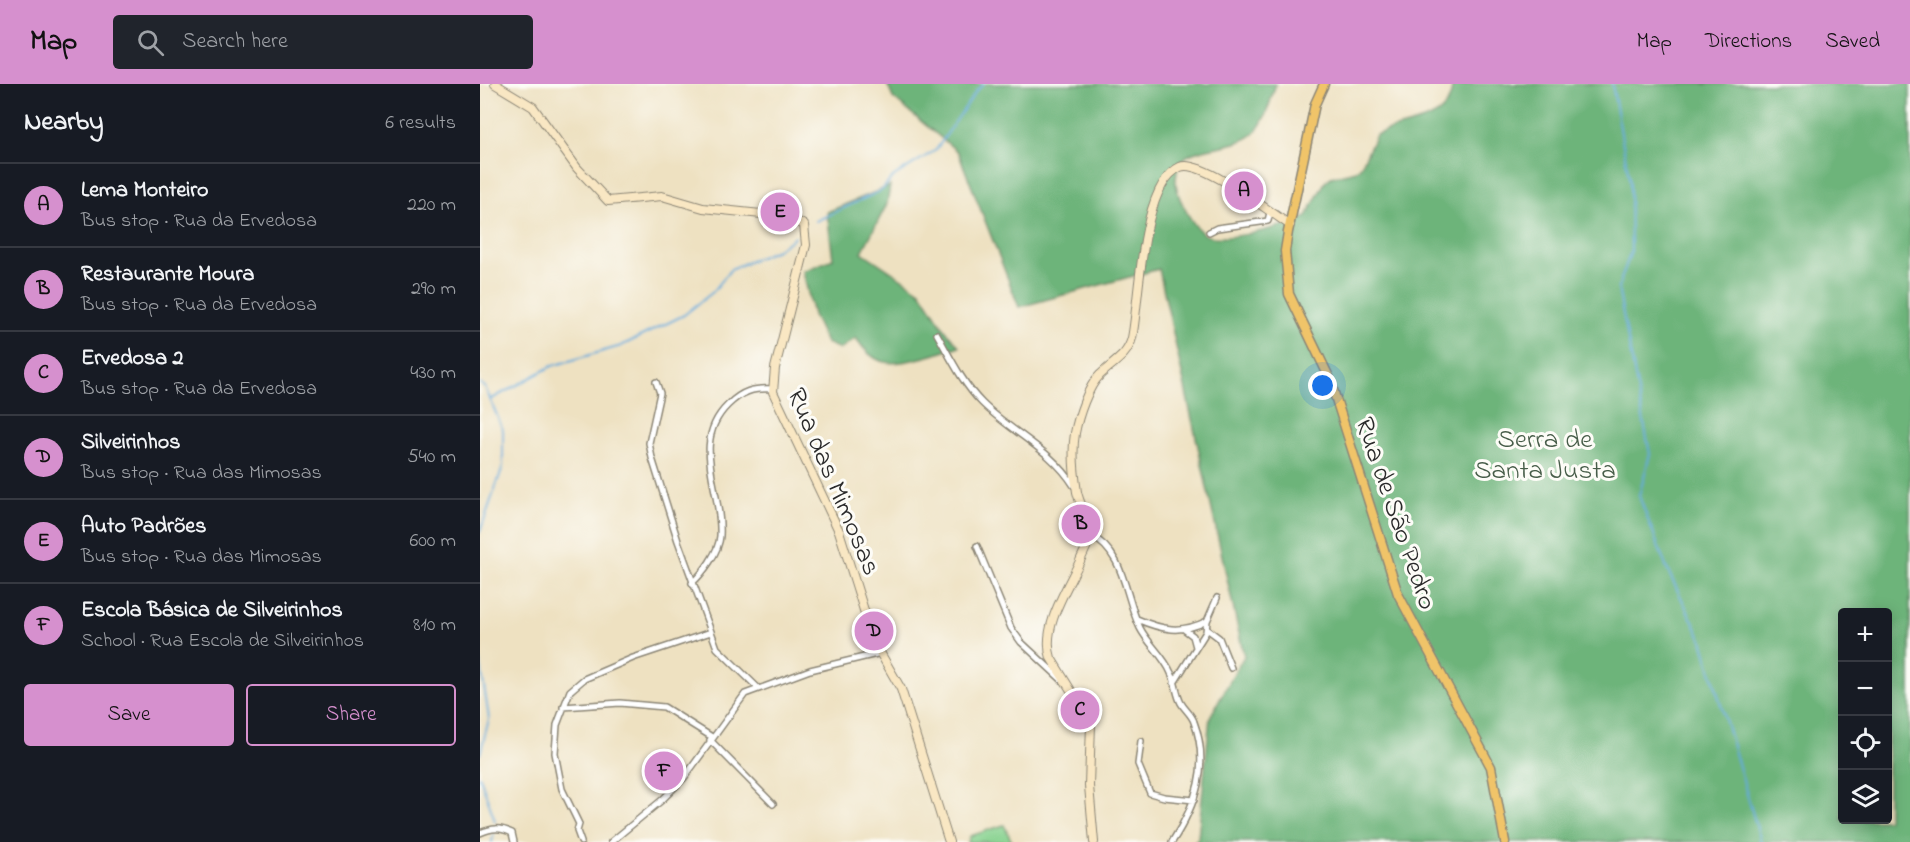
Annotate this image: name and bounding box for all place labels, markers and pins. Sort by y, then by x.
pin: A [1224,168,1263,214]
pin: E [760,190,800,234]
pin: B [1062,502,1100,546]
pin: D [854,608,894,654]
pin: C [1060,688,1100,732]
pin: F [644,748,684,794]

